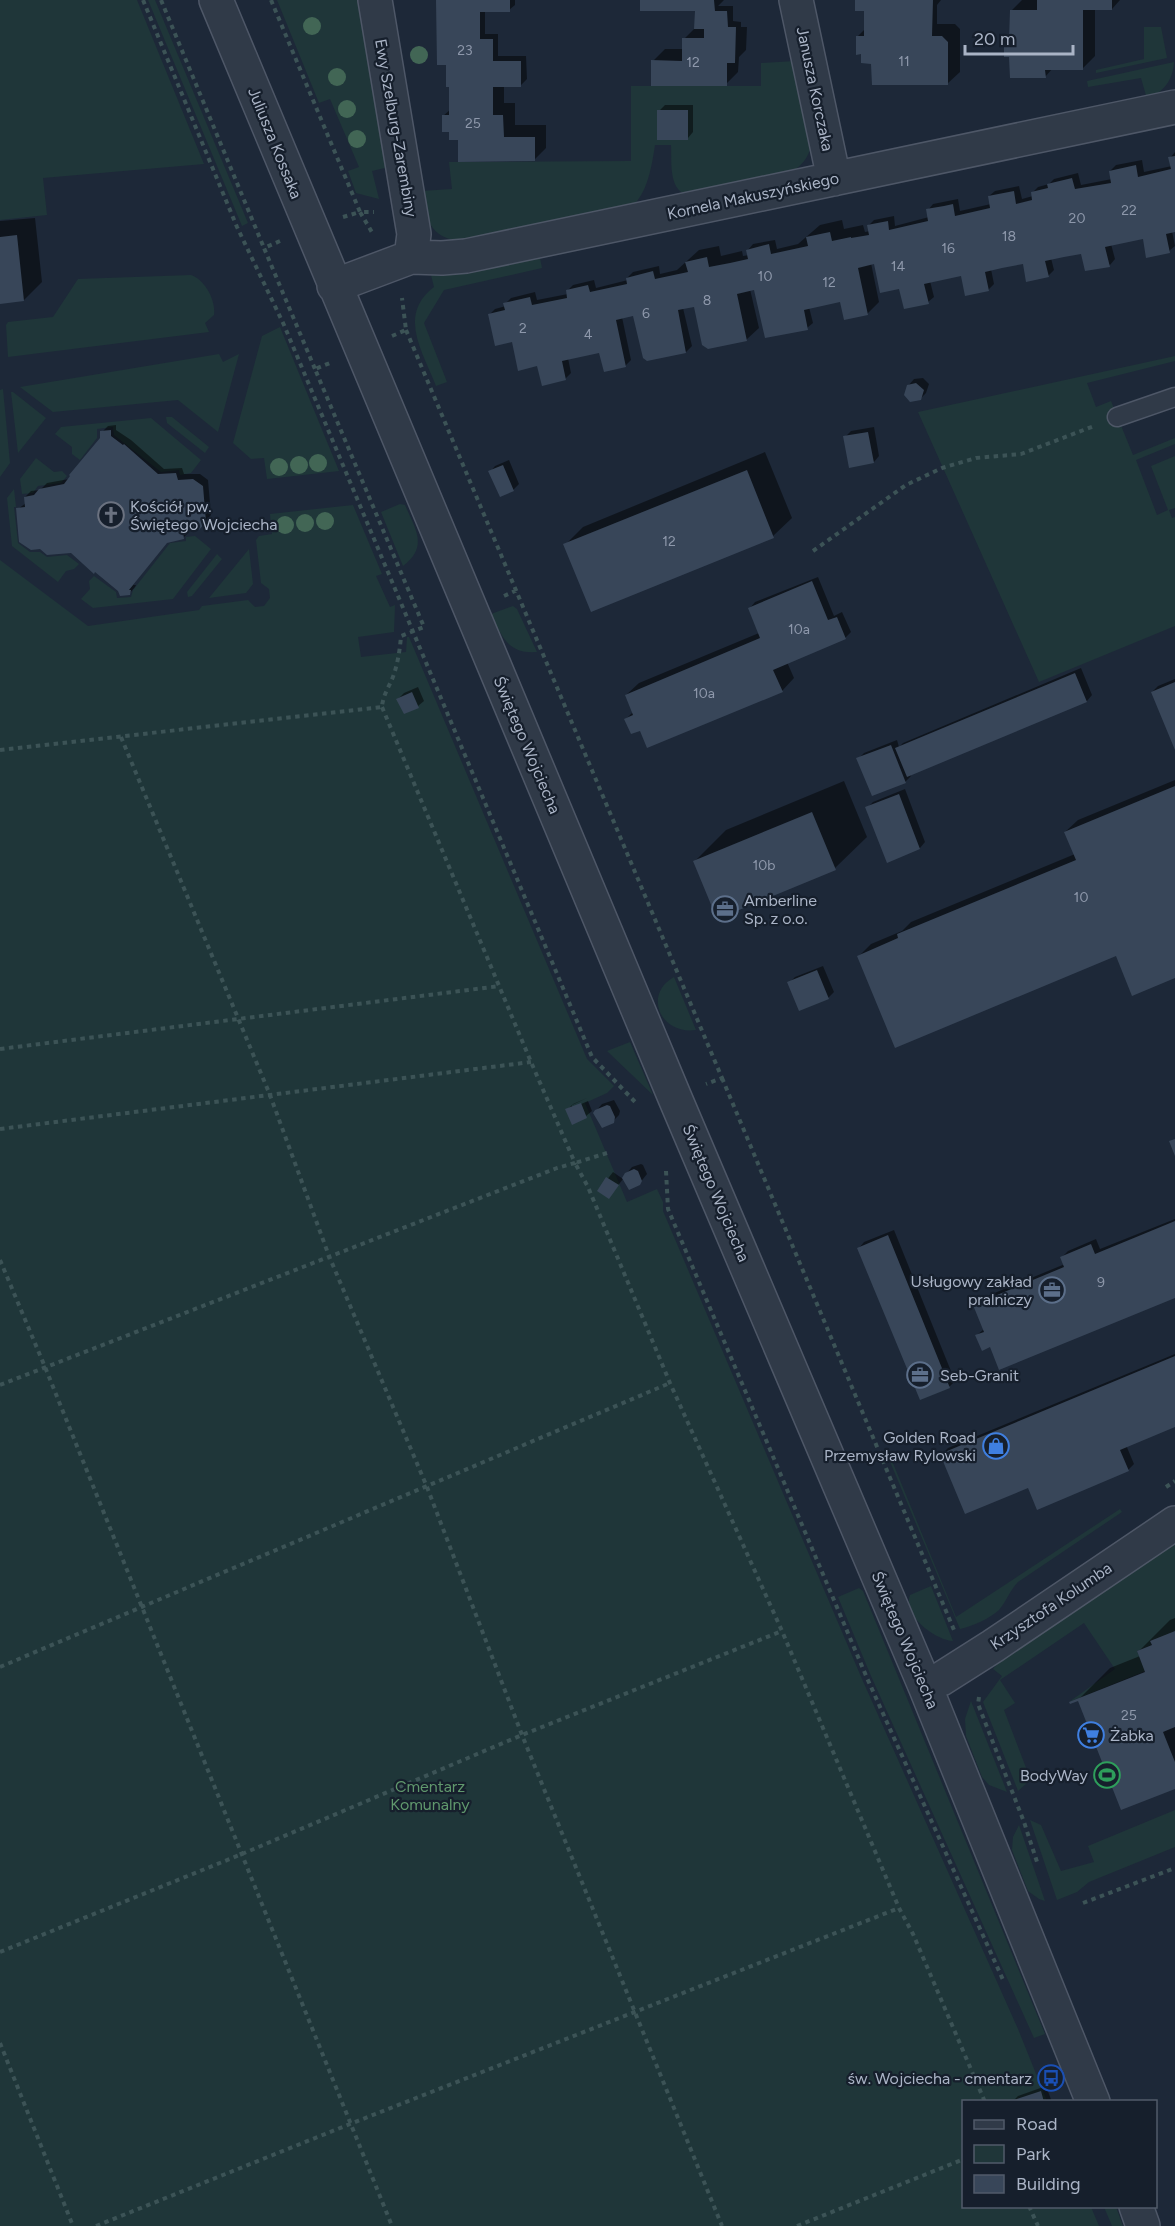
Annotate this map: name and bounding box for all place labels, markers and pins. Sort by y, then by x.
place label: Kościół pw. Świętego Wojciecha [130,497,277,534]
church icon: Kościół pw. Świętego Wojciecha [96,500,126,530]
place label: Amberline Sp. z o.o. [744,891,817,928]
office icon: Amberline Sp. z o.o. [710,894,740,924]
place label: Usługowy zakład pralniczy [911,1272,1033,1309]
office icon: Usługowy zakład pralniczy [1037,1275,1067,1305]
office icon: Seb-Granit [905,1360,935,1390]
place label: Seb-Granit [940,1366,1019,1385]
place label: Golden Road Przemysław Rylowski [824,1428,976,1465]
shop icon: Golden Road Przemysław Rylowski [981,1431,1011,1461]
supermarket icon: Żabka [1076,1720,1106,1750]
place label: Żabka [1110,1726,1154,1745]
sports icon: BodyWay [1092,1760,1122,1790]
place label: BodyWay [1020,1766,1089,1785]
bus stop icon: św. Wojciecha - cmentarz [1036,2063,1066,2093]
place label: św. Wojciecha - cmentarz [848,2069,1032,2088]

